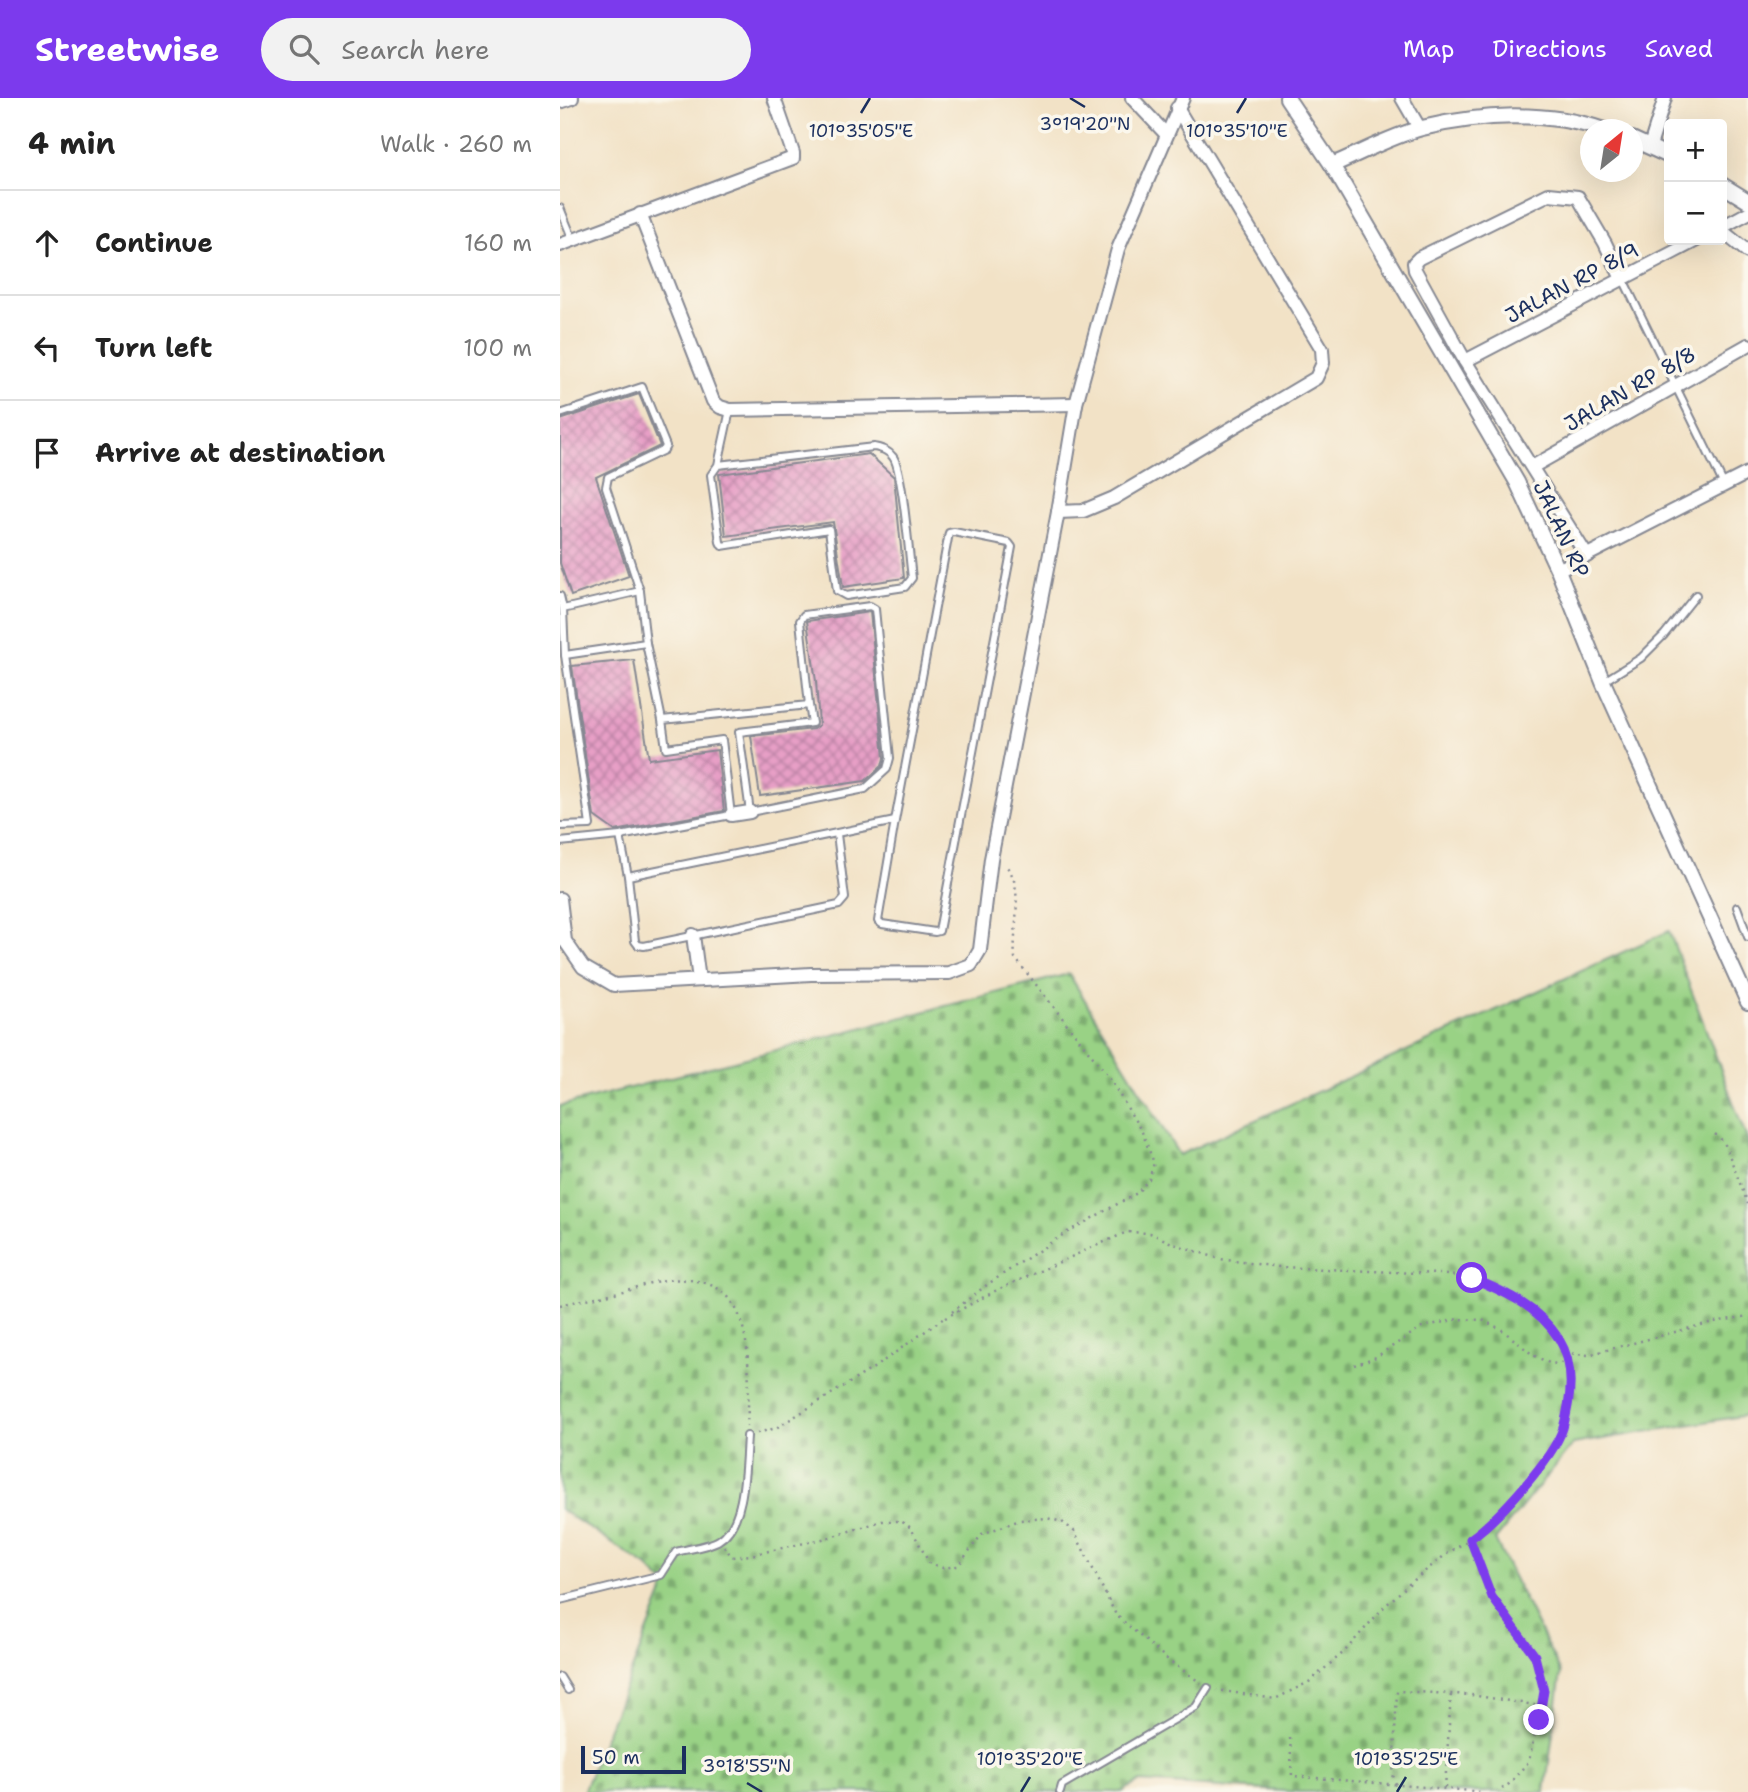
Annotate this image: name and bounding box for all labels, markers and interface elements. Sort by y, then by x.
search box [261,18,751,81]
text: Streetwise [35,27,219,72]
icon: search [285,30,323,68]
text: Search here [341,32,490,67]
text: Map [1403,33,1454,65]
text: Directions [1492,33,1607,65]
text: Saved [1645,33,1713,65]
text: 3°19'20"N [1039,112,1131,136]
text: 101°35'05"E [809,119,913,143]
text: 101°35'10"E [1186,119,1288,143]
north arrow [1580,119,1643,182]
map controls [1664,119,1727,245]
button: + [1664,119,1727,182]
text: 4 min [28,123,115,164]
text: Walk · 260 m [380,129,532,159]
button: − [1664,182,1727,245]
icon: ahead [28,224,66,262]
text: Continue [95,225,213,260]
text: 160 m [464,228,532,258]
street label: JALAN RP 8/9 [1500,236,1644,330]
icon: left [28,329,66,367]
text: Turn left [95,330,212,365]
text: 100 m [463,333,532,363]
street label: JALAN RP 8/8 [1559,340,1701,438]
icon: arrive [28,434,66,472]
text: Arrive at destination [95,435,385,470]
street label: JALAN RP [1526,476,1596,582]
route start [1456,1262,1487,1293]
route end [1523,1704,1554,1735]
scale bar [581,1743,686,1775]
text: 50 m [592,1745,640,1770]
text: 101°35'20"E [977,1747,1083,1771]
text: 101°35'25"E [1354,1747,1458,1771]
text: 3°18'55"N [703,1754,791,1778]

